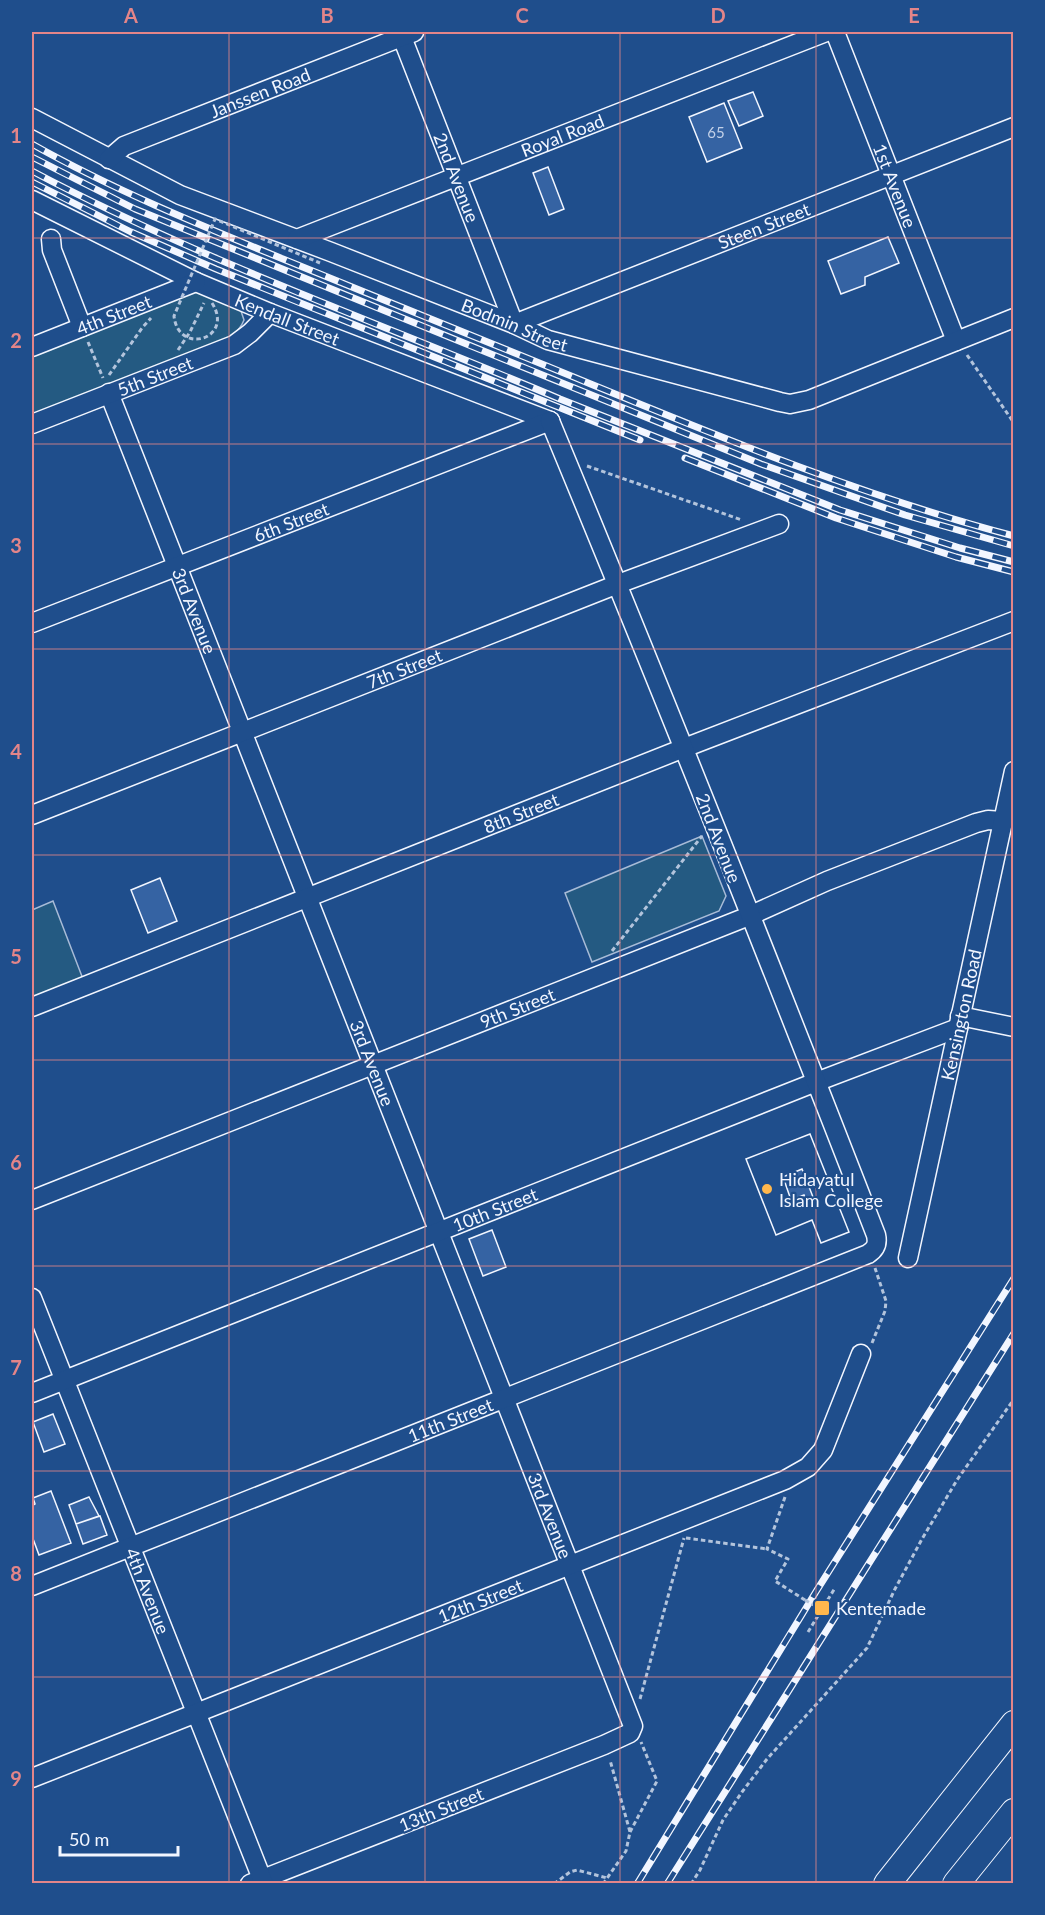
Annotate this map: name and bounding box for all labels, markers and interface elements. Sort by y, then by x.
text: A [123,3,138,27]
text: B [320,3,334,27]
text: C [515,3,529,27]
text: D [710,3,726,27]
text: E [908,3,920,27]
street label: Janssen Road [207,63,313,122]
street label: Royal Road [518,109,607,161]
text: 1 [10,123,22,147]
house number: 65 [707,123,725,141]
street label: 2nd Avenue [429,129,484,225]
street label: 1st Avenue [869,140,922,231]
street label: Steen Street [715,197,813,254]
street label: Kendall Street [232,289,343,350]
street label: 4th Street [73,290,155,339]
street label: Bodmin Street [458,293,571,356]
text: 2 [10,328,22,352]
street label: 5th Street [114,351,196,401]
street label: 6th Street [250,497,332,547]
text: 3 [10,533,22,557]
street label: 3rd Avenue [168,565,221,657]
street label: 7th Street [363,643,445,693]
text: 4 [10,739,22,763]
street label: 8th Street [480,788,562,838]
street label: 2nd Avenue [692,790,746,886]
text: 5 [10,944,22,968]
street label: Kensington Road [936,947,986,1082]
street label: 9th Street [477,983,559,1033]
street label: 3rd Avenue [346,1017,399,1109]
text: 6 [10,1150,22,1174]
place label: Hidayatul Islam College [779,1168,883,1211]
street label: 10th Street [449,1182,541,1236]
marker: Hidayatul Islam College [760,1182,774,1196]
text: 7 [10,1355,22,1379]
street label: 11th Street [405,1393,496,1447]
street label: 3rd Avenue [523,1469,577,1561]
street label: 4th Avenue [121,1545,175,1637]
text: 8 [10,1561,22,1585]
street label: 12th Street [435,1574,526,1627]
place label: Kentemade [836,1597,926,1619]
marker: Kentemade [813,1599,831,1617]
text: 9 [10,1766,22,1790]
street label: 13th Street [395,1782,487,1836]
scale bar [60,1819,178,1857]
text: 50 m [69,1828,109,1850]

